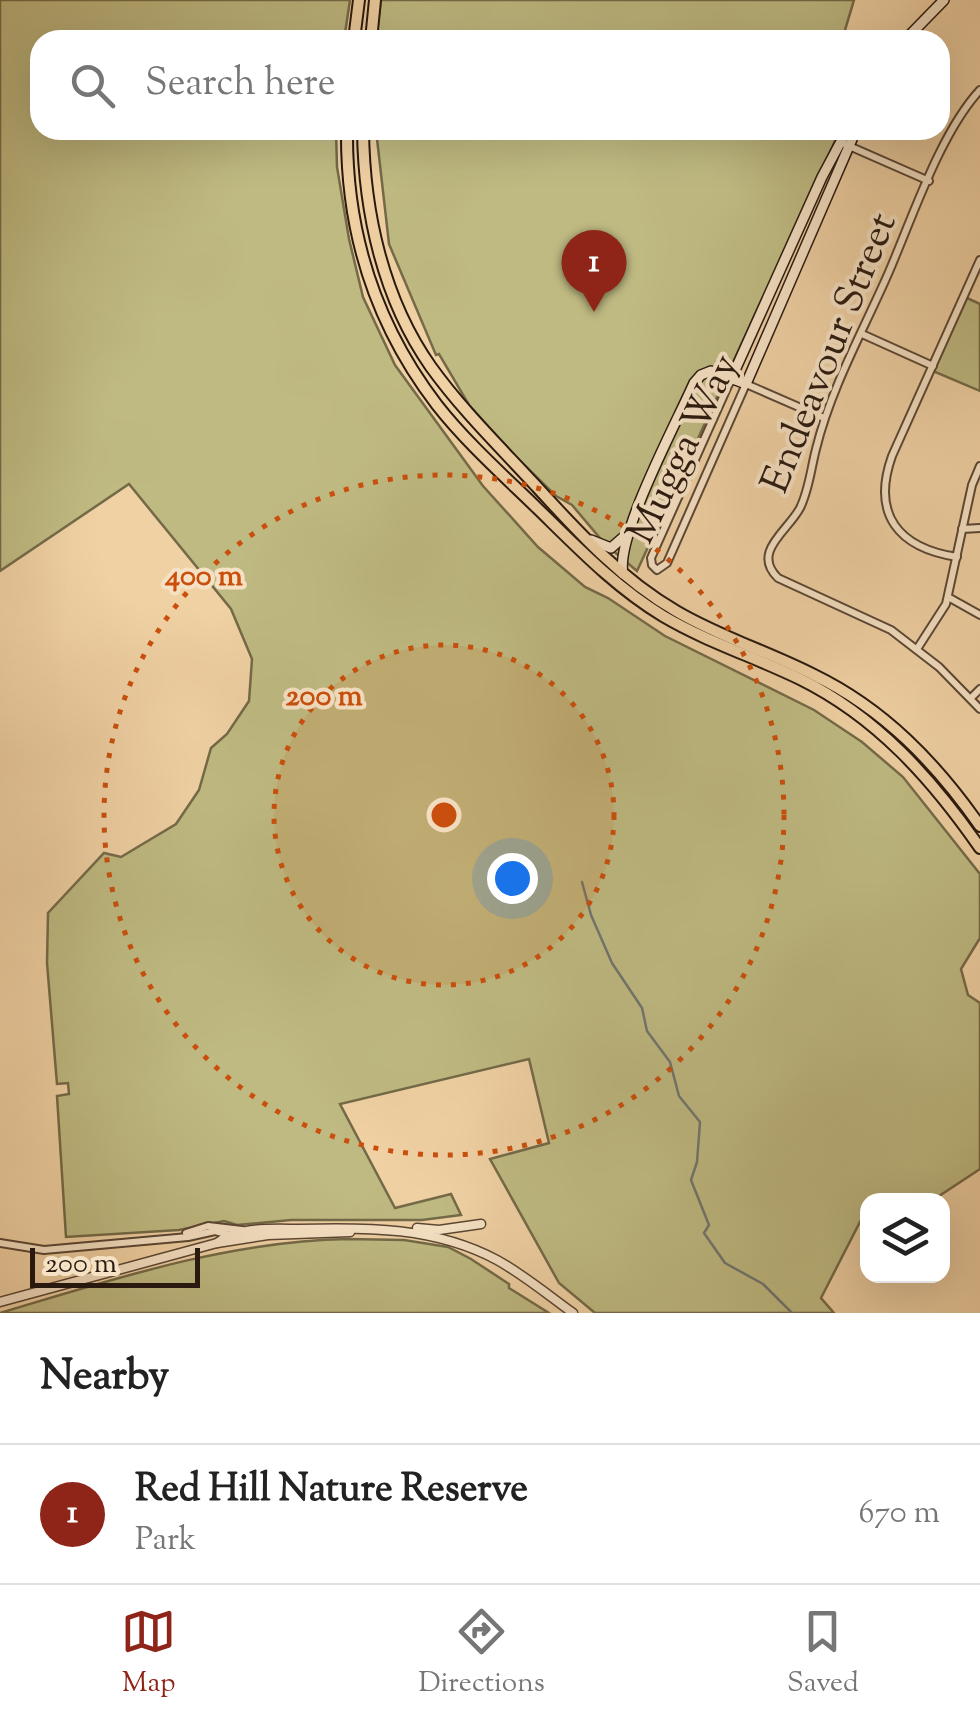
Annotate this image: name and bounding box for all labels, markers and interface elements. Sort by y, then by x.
search box [30,30,950,140]
icon: search [65,58,120,113]
text: Search here [145,58,336,112]
street label: Endeavour Street [749,205,913,502]
pin: 1 [562,230,626,312]
street label: Mugga Way [615,345,756,555]
text: 400 m [164,556,243,599]
text: 200 m [286,676,363,719]
centre of rings [426,797,462,833]
your location [487,853,538,904]
map controls [860,1193,950,1283]
button: layers [860,1193,950,1283]
scale bar [30,1243,200,1288]
text: 200 m [45,1245,117,1285]
text: Nearby [40,1348,169,1408]
text: Red Hill Nature Reserve [135,1464,528,1518]
text: 1 [67,1491,78,1537]
text: 670 m [858,1491,940,1537]
text: Park [135,1518,196,1564]
tab: Map [121,1604,176,1704]
tab: Directions [418,1604,545,1704]
tab: Saved [787,1604,859,1704]

